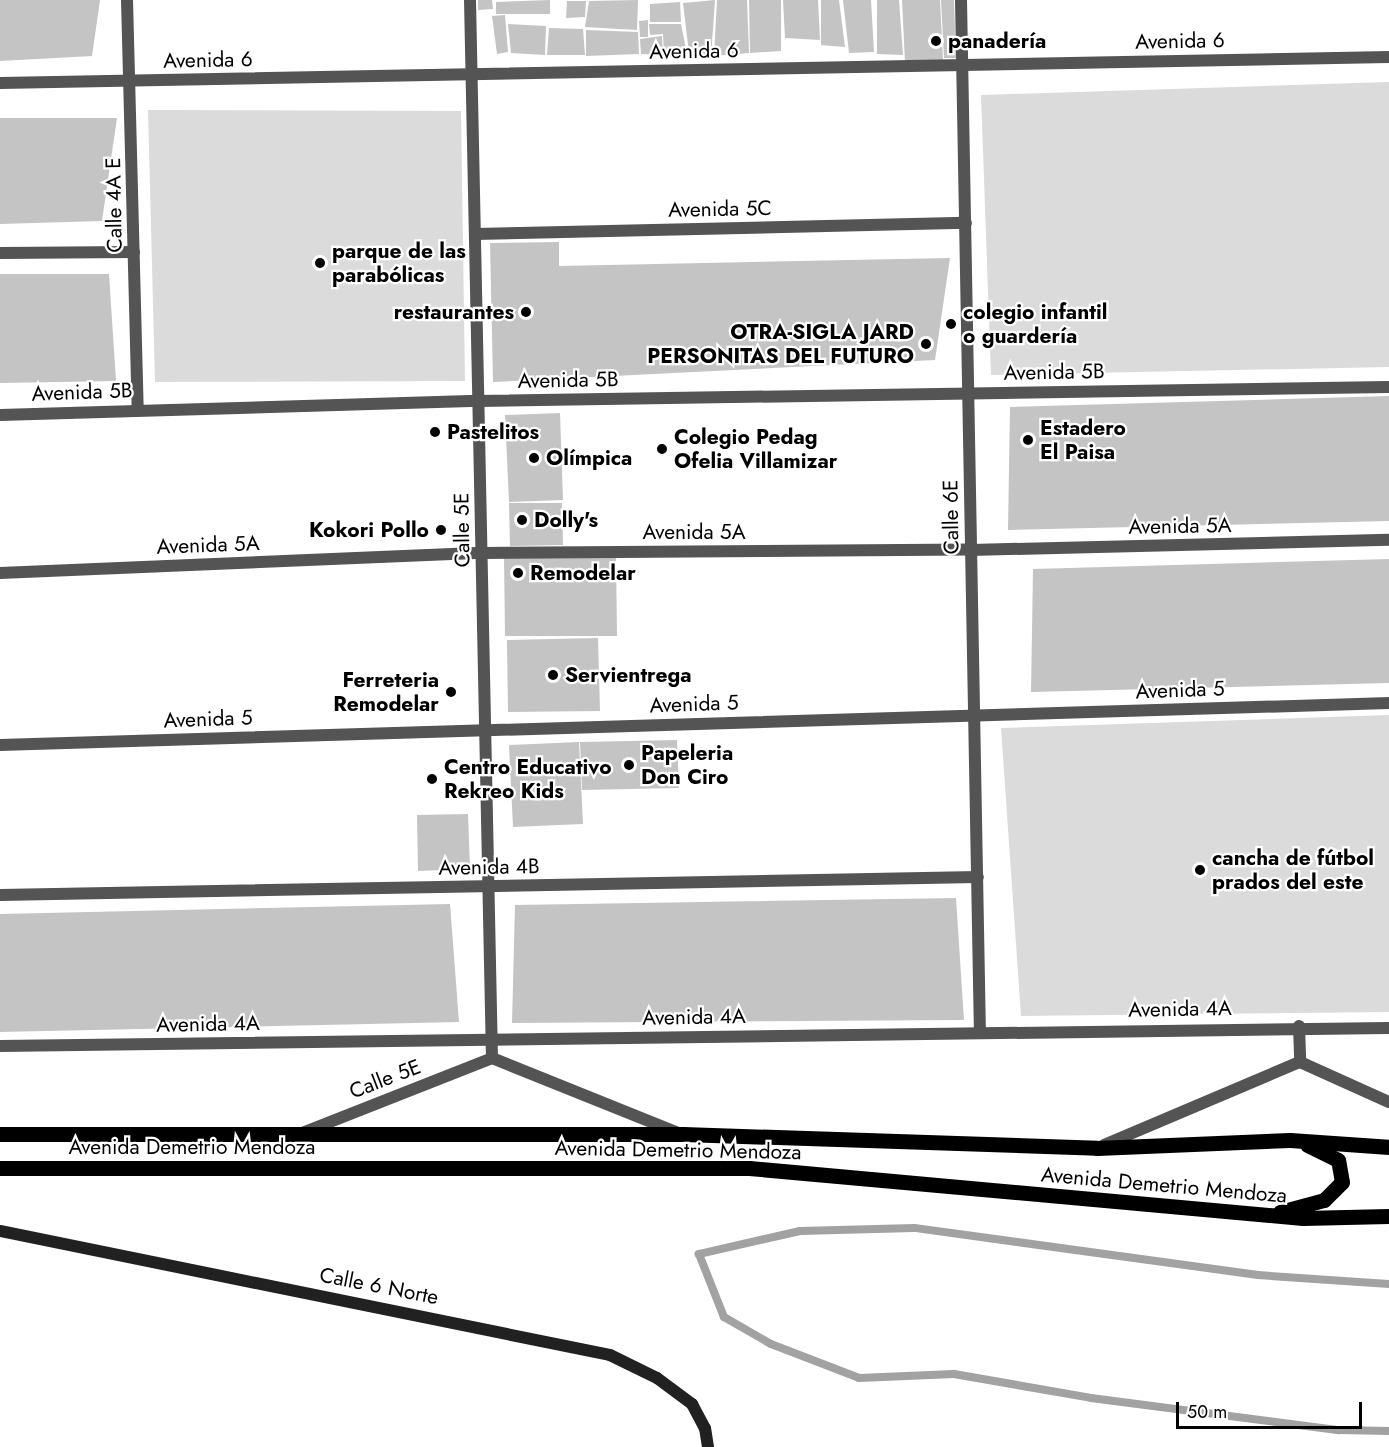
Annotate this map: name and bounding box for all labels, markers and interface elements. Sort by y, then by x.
place label: panadería [948,28,1046,54]
street label: Avenida 6 [1135,28,1225,54]
marker: panadería [929,34,943,48]
street label: Avenida 6 [649,38,739,64]
street label: Avenida 6 [163,47,253,73]
street label: Calle 4A E [101,157,127,253]
street label: Avenida 5C [668,195,772,223]
place label: parque de las parabólicas [332,238,466,288]
marker: parque de las parabólicas [313,256,327,270]
place label: restaurantes [394,299,514,325]
place label: colegio infantil o guardería [963,299,1107,349]
marker: restaurantes [519,305,533,319]
marker: colegio infantil o guardería [944,317,958,331]
place label: OTRA-SIGLA JARD PERSONITAS DEL FUTURO [647,319,914,369]
marker: OTRA-SIGLA JARD PERSONITAS DEL FUTURO [919,337,933,351]
street label: Avenida 5B [1003,359,1105,385]
street label: Avenida 5B [517,367,619,393]
street label: Avenida 5B [31,378,133,406]
place label: Estadero El Paisa [1040,415,1126,465]
place label: Pastelitos [447,419,539,445]
place label: Colegio Pedag Ofelia Villamizar [674,424,837,474]
marker: Pastelitos [428,425,442,439]
marker: Estadero El Paisa [1021,433,1035,447]
marker: Colegio Pedag Ofelia Villamizar [655,442,669,456]
place label: Olímpica [546,445,632,471]
marker: Olímpica [527,451,541,465]
street label: Calle 6E [938,479,964,555]
street label: Calle 5E [449,492,475,568]
place label: Dolly's [534,507,598,533]
marker: Dolly's [515,513,529,527]
street label: Avenida 5A [1128,513,1232,539]
place label: Kokori Pollo [309,517,429,543]
street label: Avenida 5A [642,519,746,545]
marker: Kokori Pollo [434,523,448,537]
street label: Avenida 5A [156,531,260,559]
place label: Remodelar [530,560,636,586]
marker: Remodelar [511,566,525,580]
place label: Servientrega [565,662,692,688]
place label: Ferreteria Remodelar [333,667,439,717]
marker: Servientrega [546,668,560,682]
street label: Avenida 5 [1135,676,1225,704]
marker: Ferreteria Remodelar [444,685,458,699]
street label: Avenida 5 [649,690,739,718]
street label: Avenida 5 [163,705,253,733]
place label: Papeleria Don Ciro [641,740,733,790]
place label: Centro Educativo Rekreo Kids [444,754,612,804]
marker: Papeleria Don Ciro [622,758,636,772]
marker: Centro Educativo Rekreo Kids [425,772,439,786]
place label: cancha de fútbol prados del este [1212,845,1374,895]
street label: Avenida 4B [438,854,540,880]
marker: cancha de fútbol prados del este [1193,863,1207,877]
street label: Avenida 4A [1128,995,1232,1023]
street label: Avenida 4A [642,1003,746,1031]
street label: Avenida 4A [156,1010,260,1038]
street label: Calle 5E [346,1054,424,1104]
street label: Avenida Demetrio Mendoza [69,1134,315,1160]
street label: Avenida Demetrio Mendoza [554,1135,802,1165]
street label: Avenida Demetrio Mendoza [1040,1162,1288,1208]
street label: Calle 6 Norte [317,1262,441,1310]
scale bar [1179,1390,1365,1428]
text: 50 m [1187,1399,1227,1425]

